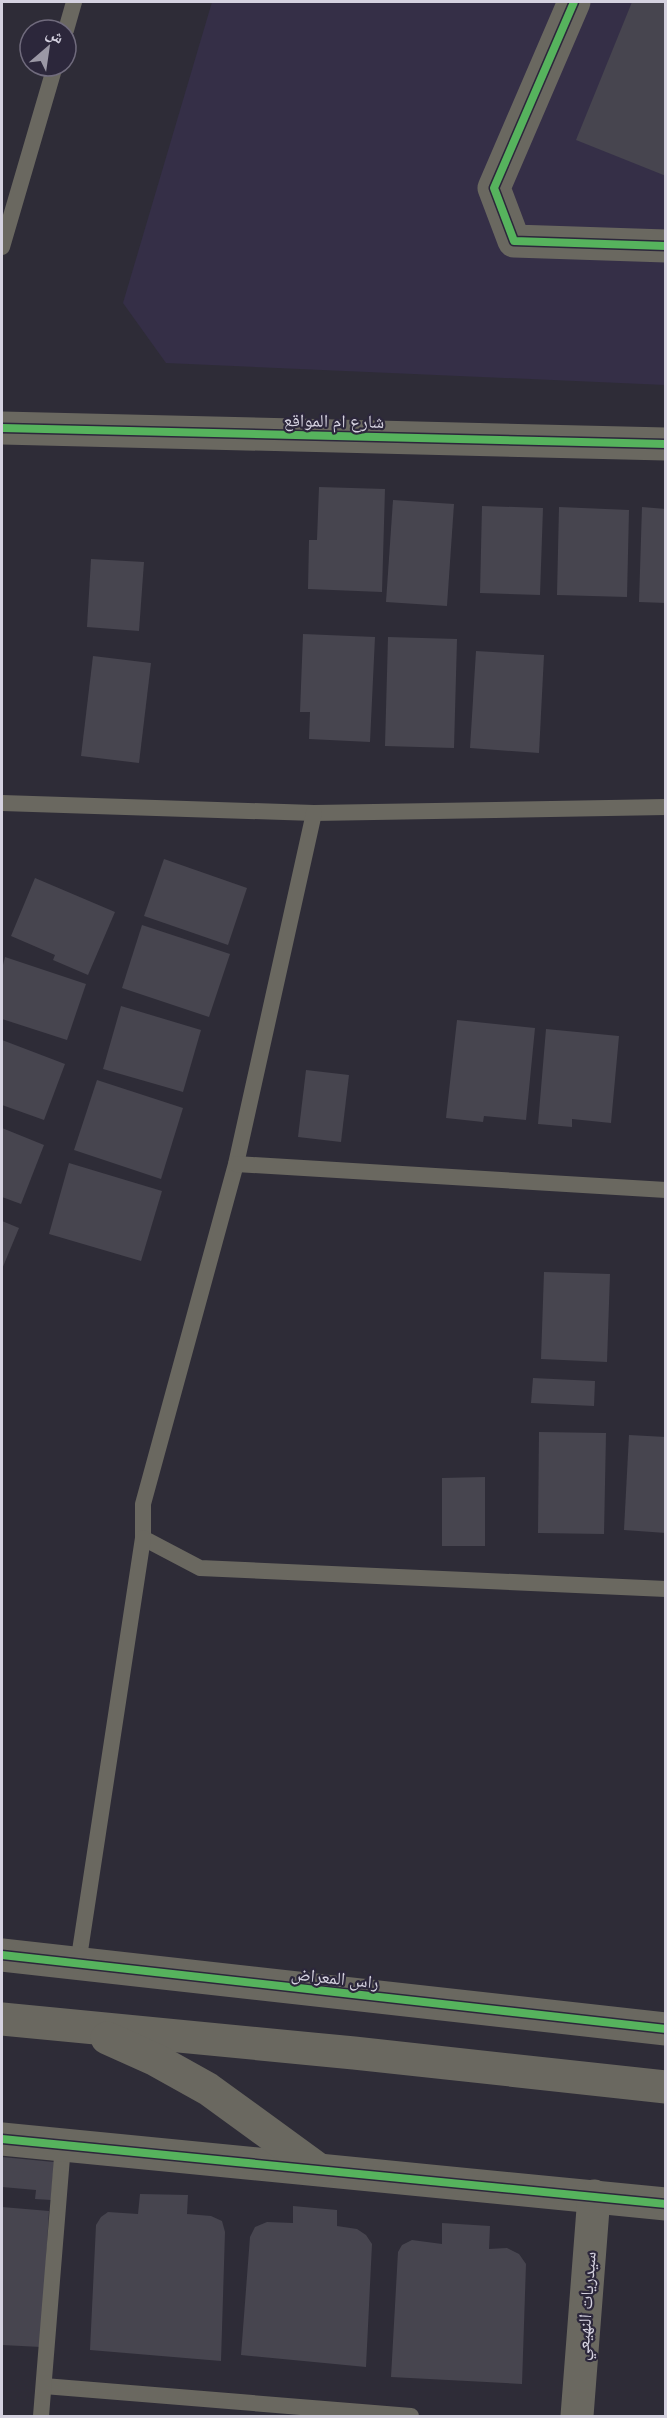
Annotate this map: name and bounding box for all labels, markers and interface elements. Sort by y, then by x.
north arrow [18,18,78,78]
text: ش [43,21,68,48]
street label: شارع ام المواقع [283,407,385,434]
street label: راس المعراض [290,1960,380,1994]
street label: سيدريات النهيعي [569,2251,604,2362]

